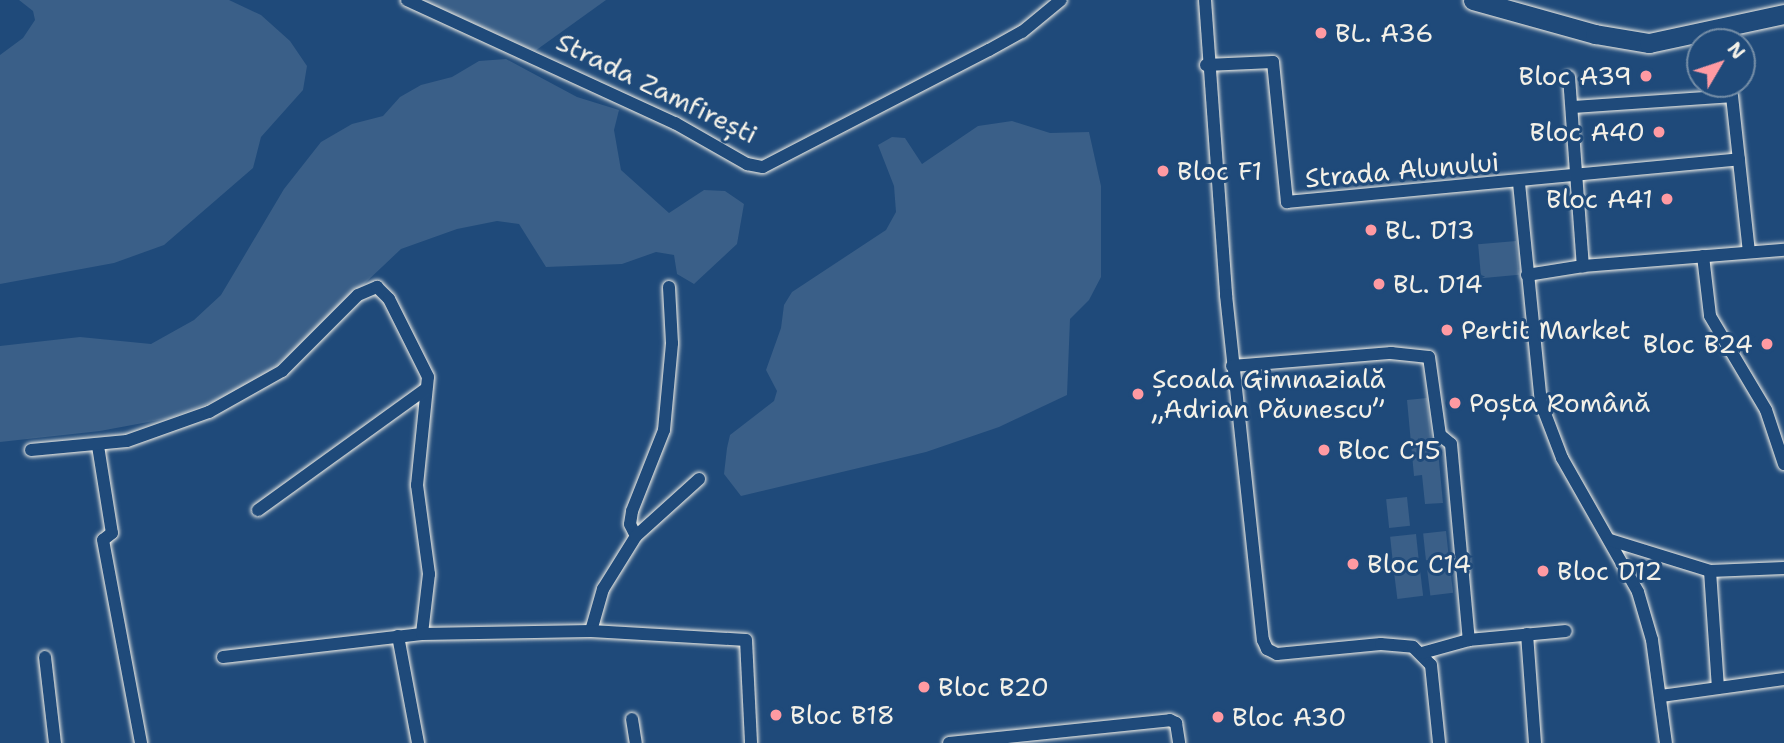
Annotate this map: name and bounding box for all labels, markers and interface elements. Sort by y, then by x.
place label: BL. A36 [1335,17,1433,49]
marker: BL. A36 [1313,25,1329,41]
street label: Strada Zamfirești [551,26,763,150]
north arrow [1686,28,1756,98]
text: N [1722,37,1751,64]
place label: Bloc A39 [1518,60,1632,92]
marker: Bloc A39 [1638,68,1654,84]
place label: Bloc A40 [1530,116,1645,148]
marker: Bloc A40 [1651,124,1667,140]
street label: Strada Alunului [1304,146,1500,194]
place label: Bloc F1 [1177,155,1262,187]
marker: Bloc F1 [1155,163,1171,179]
place label: Bloc A41 [1546,183,1653,215]
marker: Bloc A41 [1659,191,1675,207]
place label: BL. D13 [1385,214,1475,246]
marker: BL. D13 [1363,222,1379,238]
place label: BL. D14 [1393,268,1483,300]
marker: BL. D14 [1371,276,1387,292]
place label: Pertit Market [1461,314,1631,346]
marker: Pertit Market [1439,322,1455,338]
place label: Bloc B24 [1643,328,1753,360]
marker: Bloc B24 [1759,336,1775,352]
place label: Școala Gimnazială „Adrian Păunescu” [1152,363,1386,424]
marker: Școala Gimnazială „Adrian Păunescu” [1130,386,1146,402]
place label: Poșta Română [1469,387,1650,419]
marker: Poșta Română [1447,395,1463,411]
place label: Bloc C15 [1338,434,1441,466]
marker: Bloc C15 [1316,442,1332,458]
place label: Bloc C14 [1367,548,1471,580]
place label: Bloc D12 [1557,555,1662,587]
marker: Bloc C14 [1345,556,1361,572]
marker: Bloc D12 [1535,563,1551,579]
place label: Bloc B20 [938,671,1049,703]
marker: Bloc B20 [916,679,932,695]
place label: Bloc B18 [790,699,895,731]
place label: Bloc A30 [1232,701,1346,733]
marker: Bloc B18 [768,707,784,723]
marker: Bloc A30 [1210,709,1226,725]

